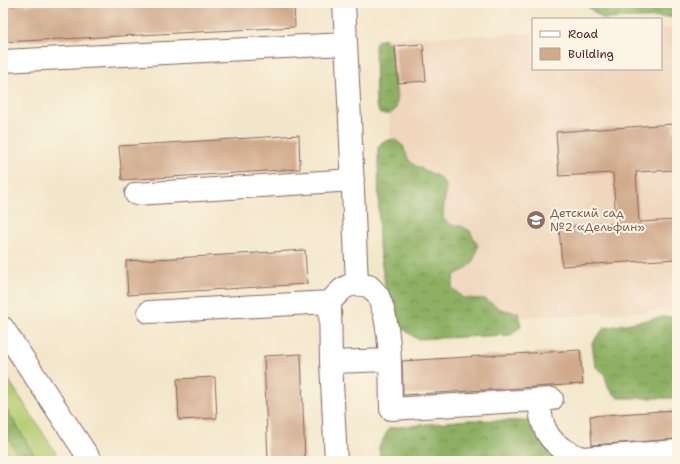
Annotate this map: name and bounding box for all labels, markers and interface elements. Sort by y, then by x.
legend [532,18,662,70]
text: Road [568,26,599,42]
text: Building [568,46,614,62]
place label: Детский сад №2 «Дельфин» [550,205,645,235]
school or university icon: Детский сад №2 «Дельфин» [525,209,547,231]

